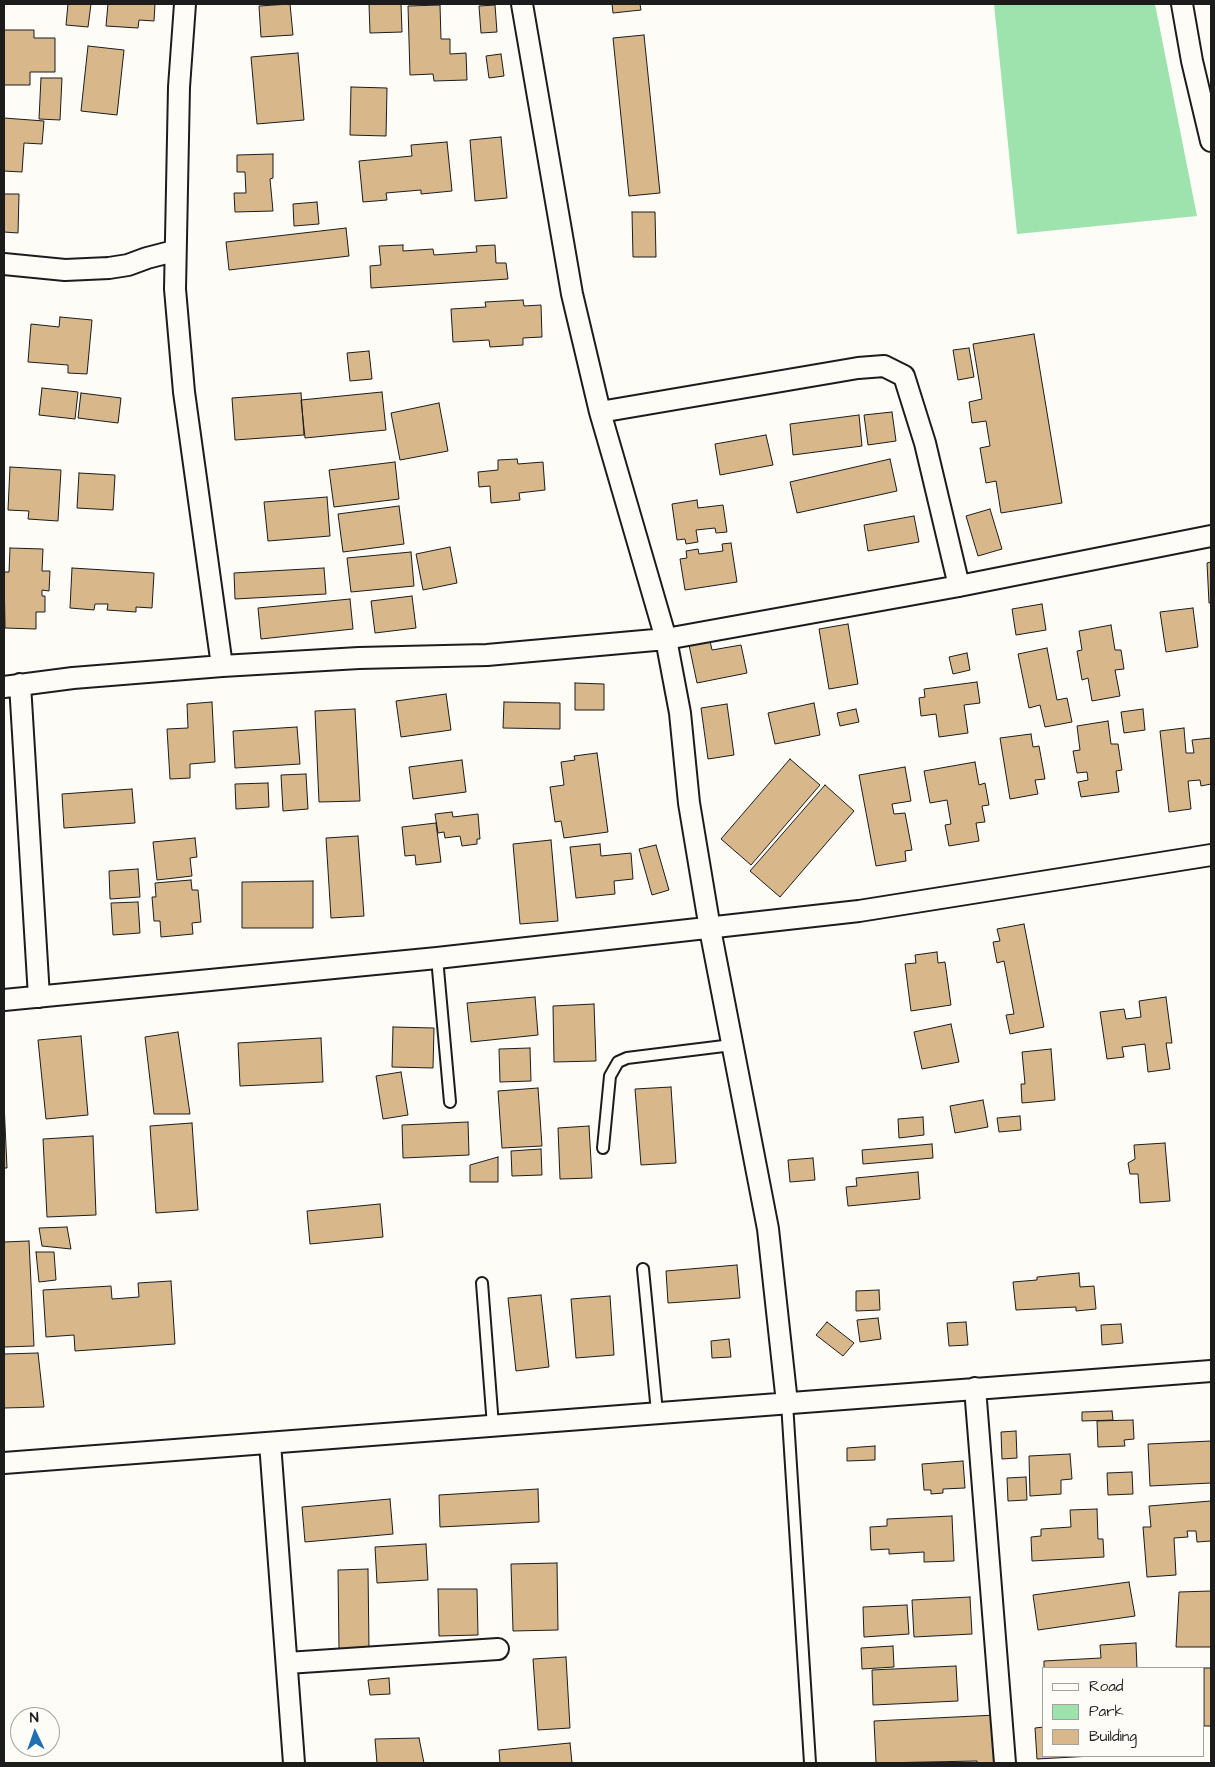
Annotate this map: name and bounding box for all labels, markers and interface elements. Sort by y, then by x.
legend [1042,1667,1205,1757]
text: Road [1089,1676,1123,1697]
text: Park [1089,1701,1124,1722]
north arrow [10,1707,60,1757]
text: N [29,1708,39,1728]
text: Building [1089,1726,1137,1747]

